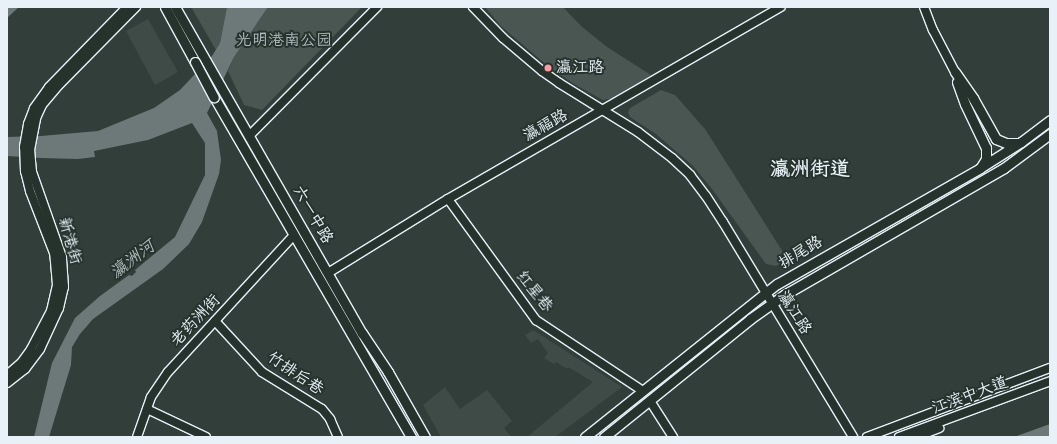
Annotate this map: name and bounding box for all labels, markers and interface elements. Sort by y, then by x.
park label: 光明港南公园 [236,31,332,51]
place label: 瀛江路 [556,58,604,78]
marker: 瀛江路 [543,63,553,73]
street label: 瀛福路 [520,106,572,146]
district label: 瀛洲街道 [770,158,850,182]
street label: 六一中路 [288,182,336,248]
street label: 新港街 [53,215,85,267]
street label: 排尾路 [775,232,827,274]
water label: 瀛洲河 [106,237,160,283]
street label: 红星巷 [511,267,557,317]
street label: 瀛江路 [773,288,815,338]
street label: 老药洲街 [167,291,225,351]
street label: 竹排后巷 [263,348,327,400]
street label: 江滨中大道 [929,373,1011,419]

